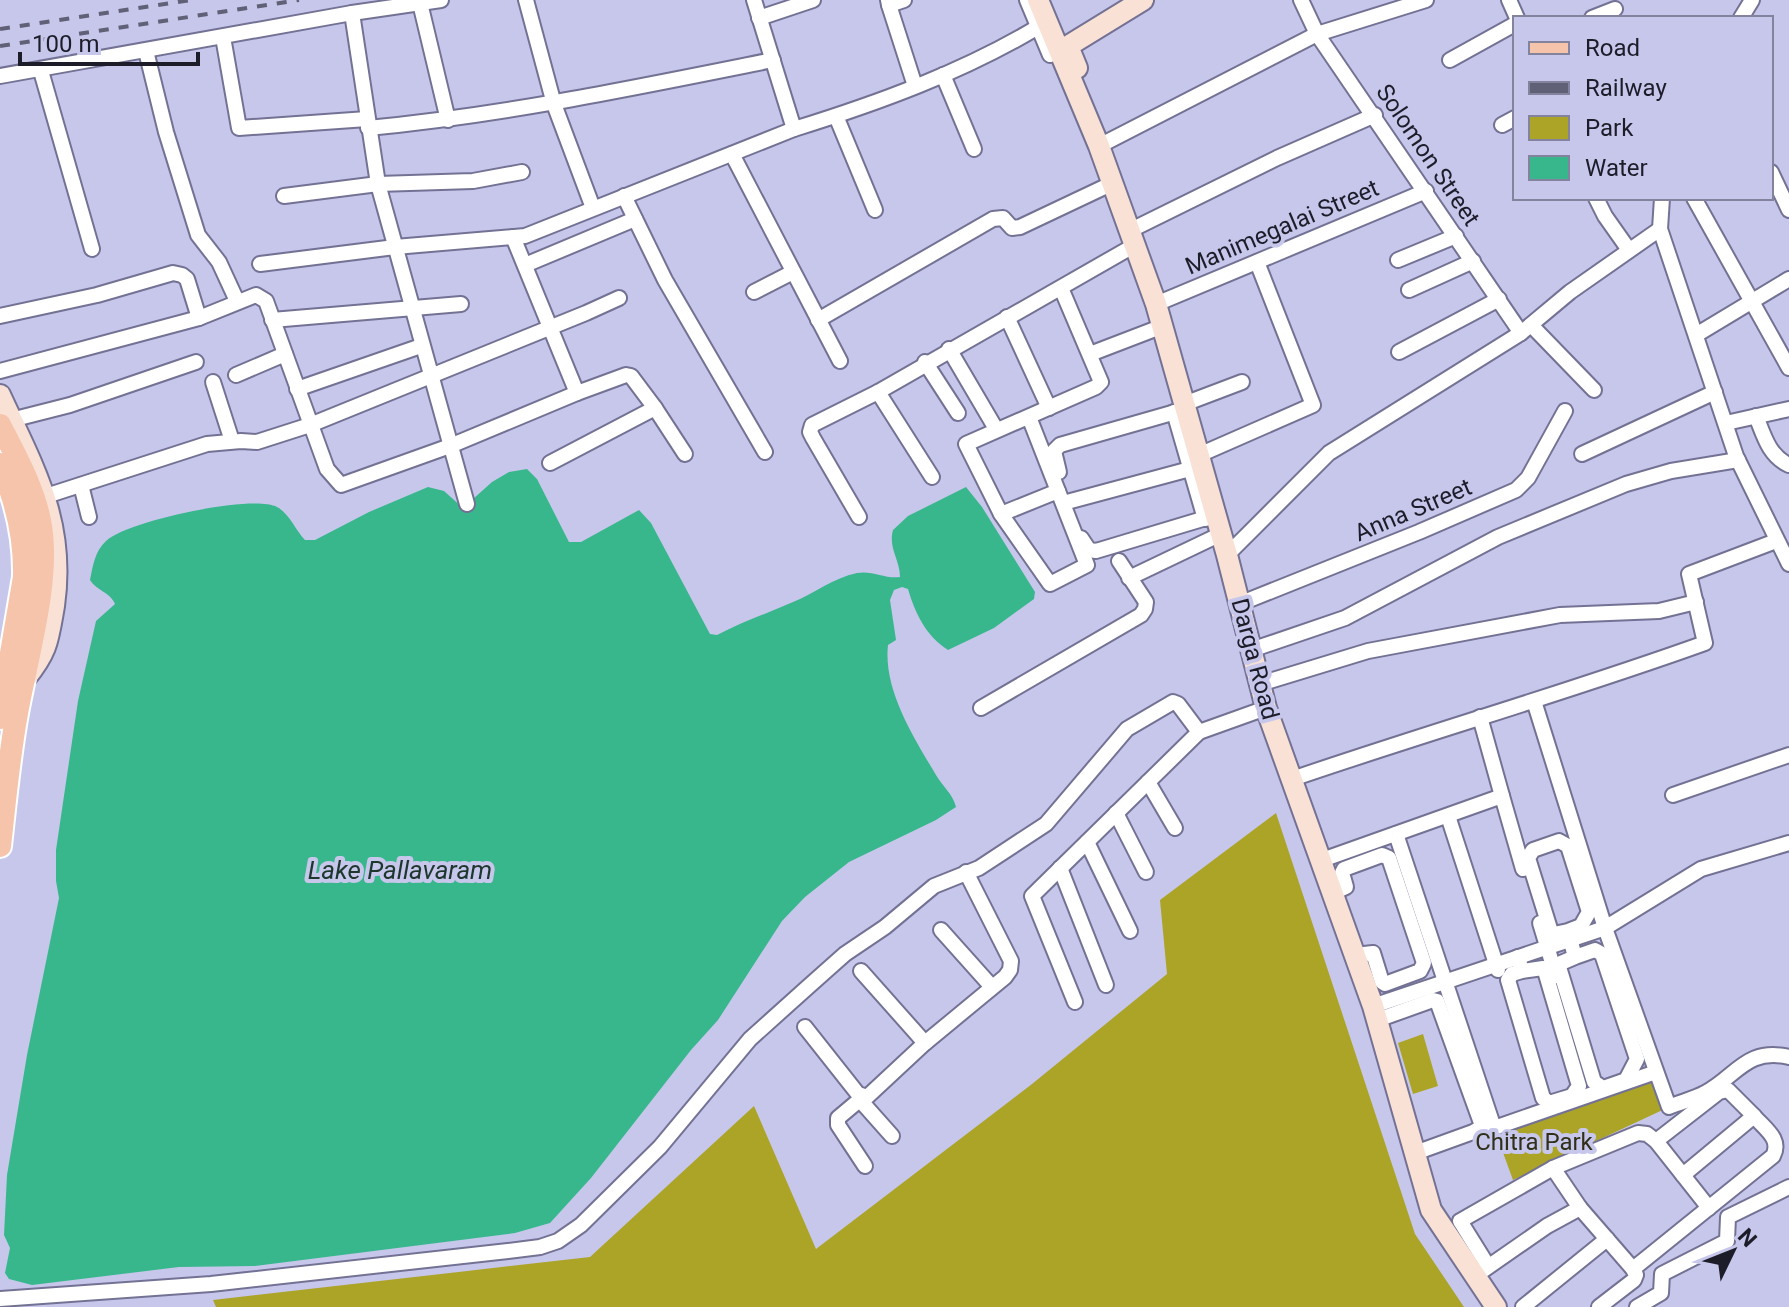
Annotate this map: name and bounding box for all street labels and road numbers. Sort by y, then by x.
street label: Solomon Street [1370,79,1486,231]
street label: Manimegalai Street [1181,174,1383,280]
street label: Anna Street [1350,473,1476,547]
street label: Darga Road [1225,595,1285,723]

